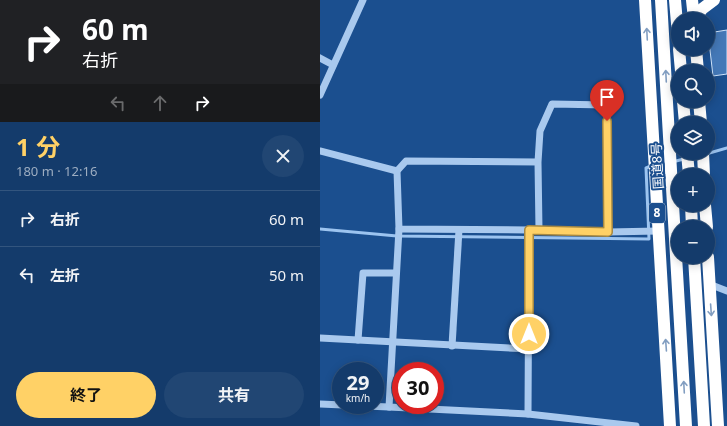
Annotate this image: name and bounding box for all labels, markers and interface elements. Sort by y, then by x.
text: 60 m [82,10,149,48]
map controls [671,12,715,264]
button: sound [671,12,715,56]
icon: right [16,16,68,68]
one-way arrow [643,28,651,41]
text: 右折 [82,48,118,72]
button: search [671,64,715,108]
one-way arrow [662,70,669,83]
pin [590,80,624,121]
icon: arrive [596,86,618,108]
icon: left [107,92,129,114]
icon: ahead [149,92,171,114]
icon: right [191,92,213,114]
button: layers [671,116,715,160]
text: 1 分 [16,130,60,163]
button: close [262,135,304,177]
street label: 国道8号 [647,142,667,190]
text: 180 m · 12:16 [16,162,97,180]
button: + [671,168,715,212]
road number: 8 [649,203,665,223]
icon: right [16,208,38,230]
text: 右折 [50,209,80,229]
text: 60 m [269,209,304,229]
button: − [671,220,715,264]
icon: left [16,264,38,286]
text: 左折 [50,265,80,285]
text: 50 m [269,265,304,285]
one-way arrow [707,303,714,316]
position arrow [508,313,550,355]
one-way arrow [662,339,669,352]
speed limit sign: 30 [392,362,444,414]
text: 29 [347,369,369,396]
button: 終了 [16,372,156,418]
button: 共有 [164,372,304,418]
one-way arrow [681,381,688,394]
text: km/h [346,391,370,405]

